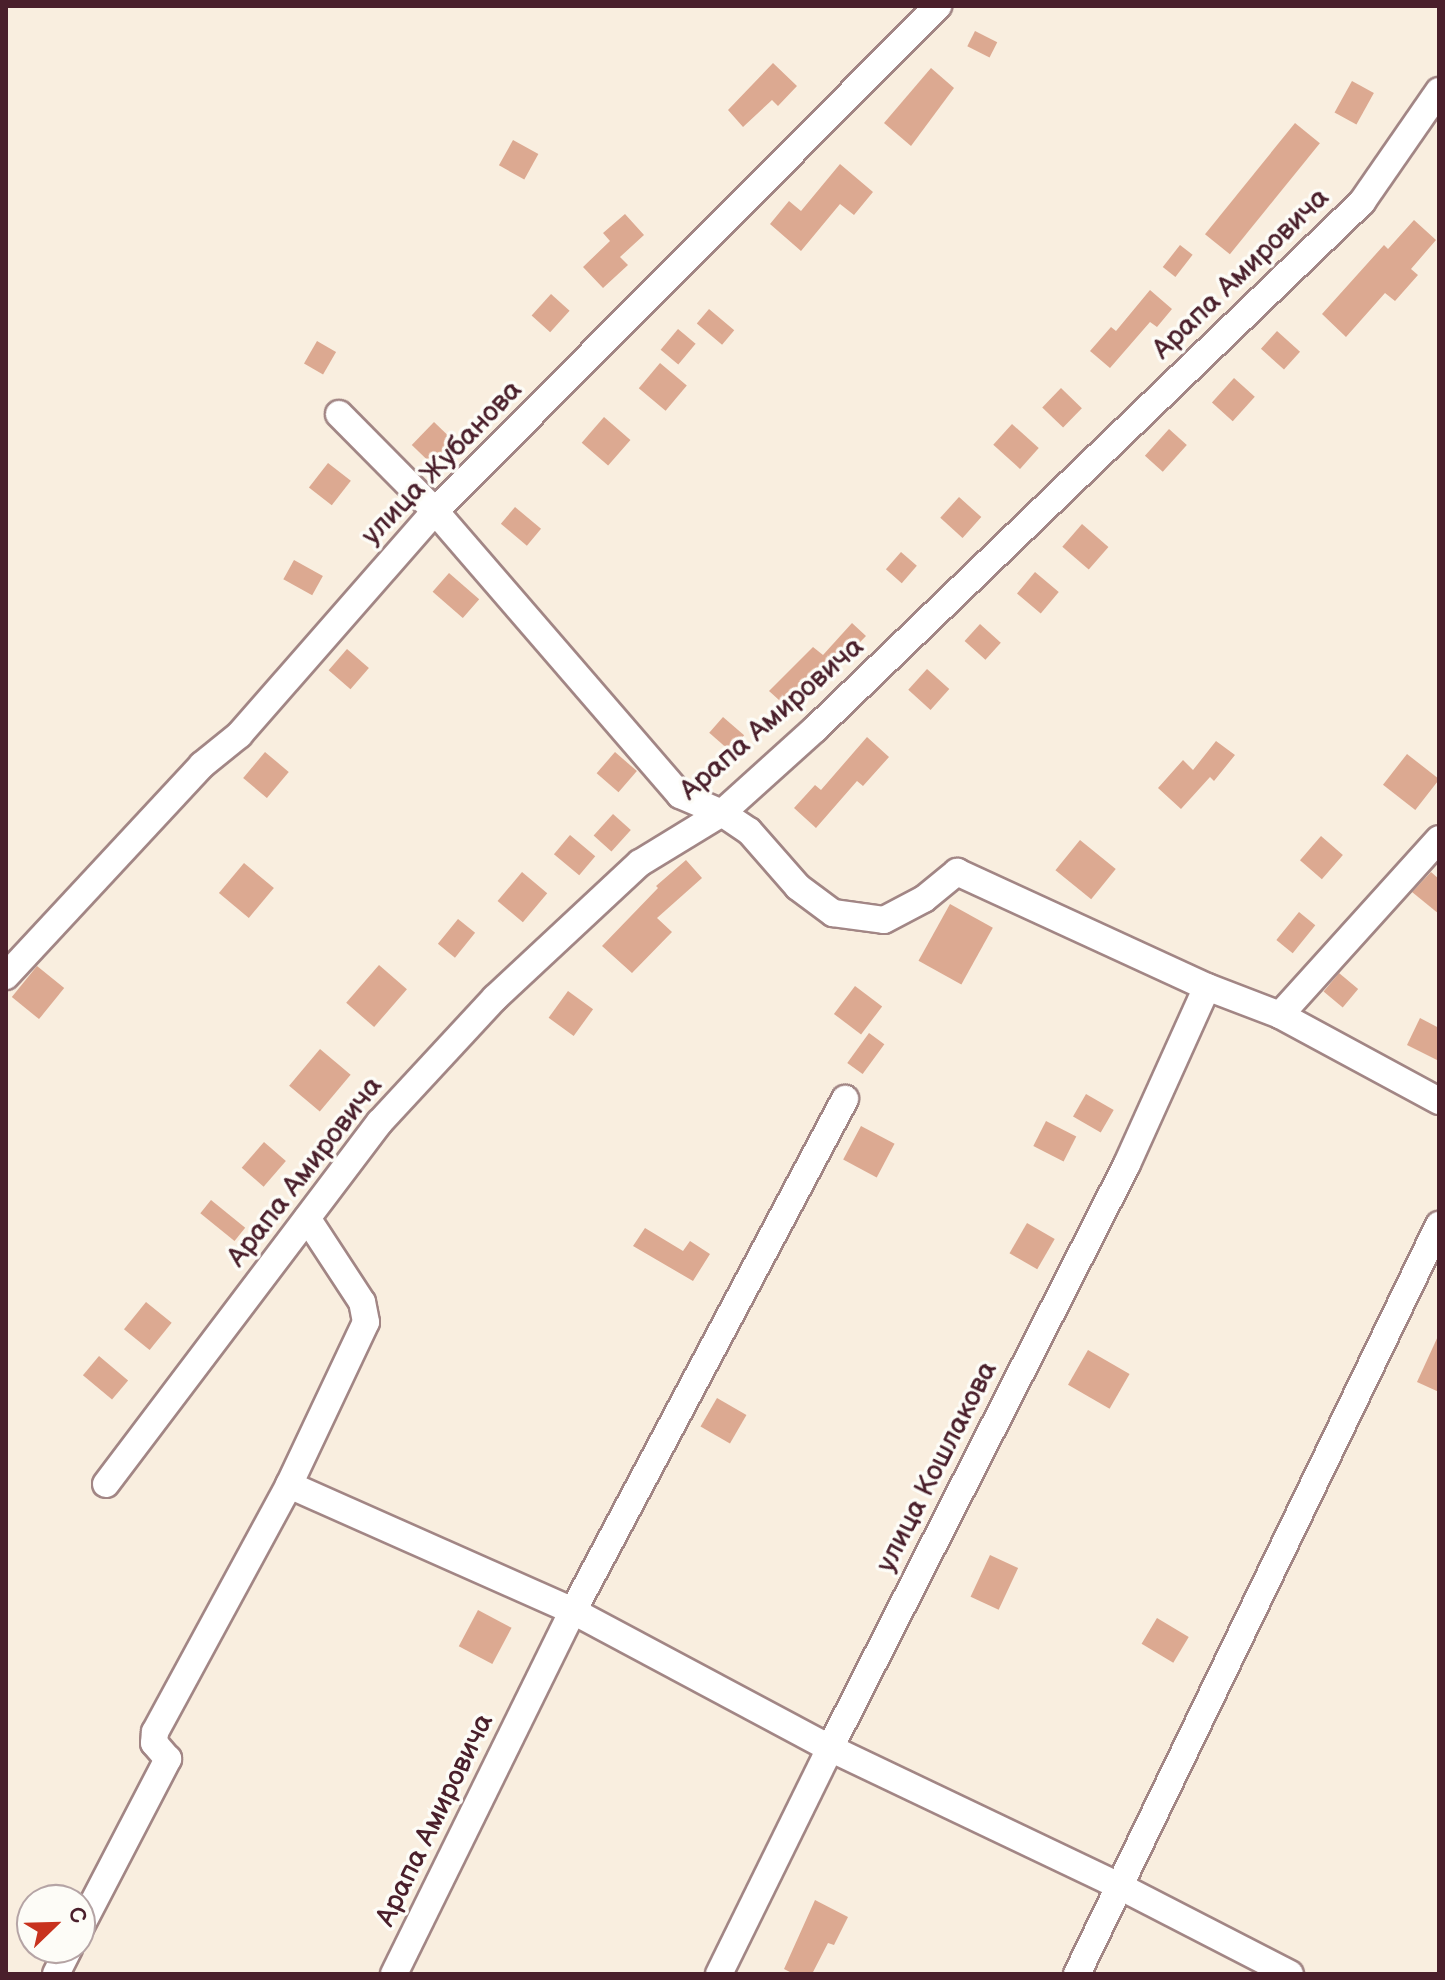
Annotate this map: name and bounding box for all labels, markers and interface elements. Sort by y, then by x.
street label: Арапа Амировича [1146,181,1336,367]
street label: улица Жубанова [355,374,529,552]
street label: Арапа Амировича [673,630,871,808]
street label: Арапа Амировича [220,1070,390,1274]
street label: улица Кошлакова [869,1356,1005,1578]
street label: Арапа Амировича [369,1708,501,1932]
north arrow [16,1884,96,1964]
text: С [61,1903,92,1928]

